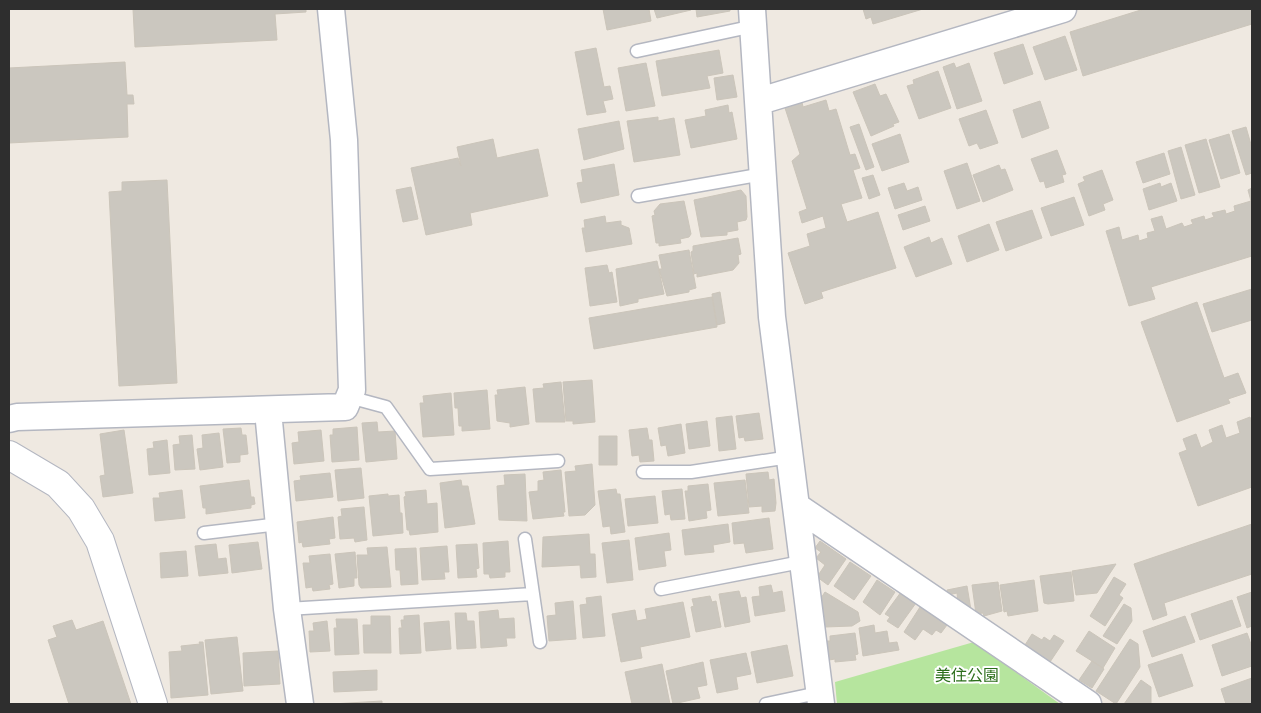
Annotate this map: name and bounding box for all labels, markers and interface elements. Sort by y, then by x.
park label: 美住公園 [935,666,999,685]

